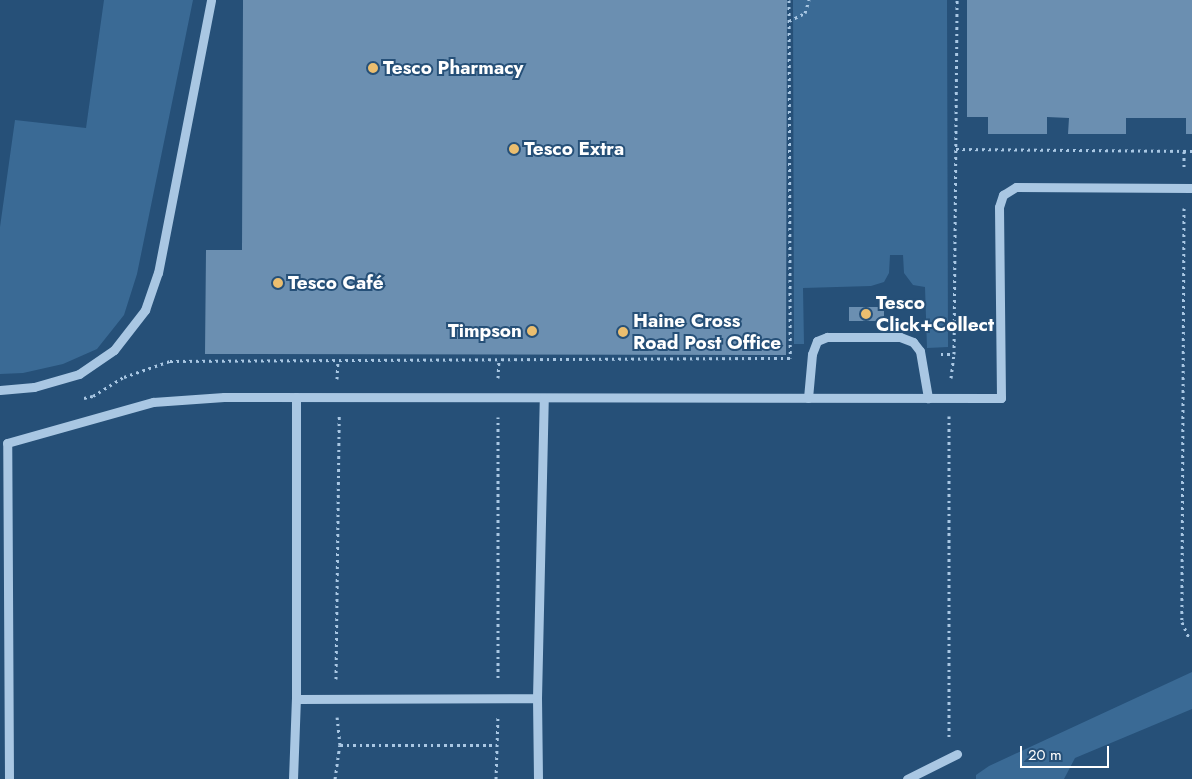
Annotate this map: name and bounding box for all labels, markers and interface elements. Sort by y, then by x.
place label: Tesco Pharmacy [383,57,523,79]
marker: Tesco Pharmacy [367,62,379,74]
place label: Tesco Extra [524,138,624,160]
marker: Tesco Extra [508,143,520,155]
place label: Tesco Café [288,272,384,294]
marker: Tesco Café [272,277,284,289]
place label: Tesco Click+Collect [876,292,994,336]
marker: Tesco Click+Collect [860,308,872,320]
place label: Haine Cross Road Post Office [633,310,781,354]
place label: Timpson [448,320,522,342]
marker: Timpson [526,325,538,337]
marker: Haine Cross Road Post Office [617,326,629,338]
scale bar [1022,736,1111,768]
text: 20 m [1028,744,1062,766]

